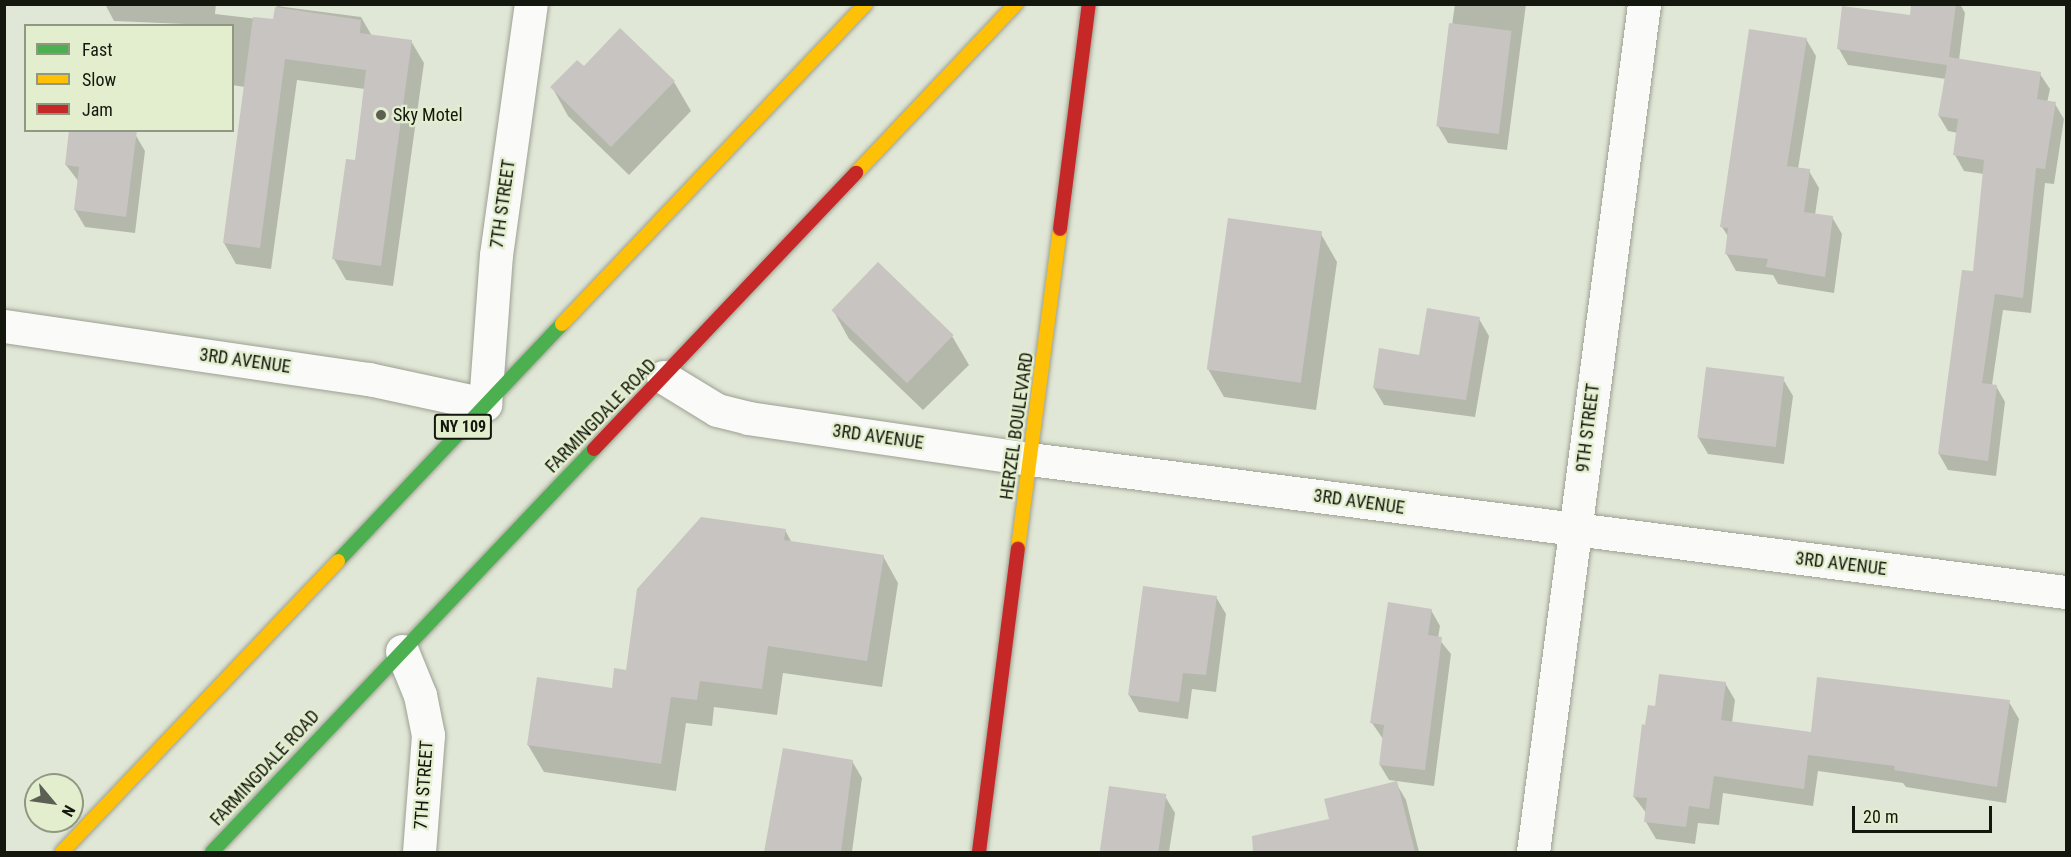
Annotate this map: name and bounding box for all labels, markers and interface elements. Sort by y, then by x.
legend [24,24,234,132]
text: Fast [82,39,113,60]
text: Slow [82,69,116,90]
text: Jam [82,99,113,120]
place label: Sky Motel [393,104,463,126]
marker: Sky Motel [374,108,388,122]
street label: 7TH STREET [486,158,520,250]
street label: 3RD AVENUE [198,344,292,378]
street label: HERZEL BOULEVARD [996,351,1038,501]
street label: FARMINGDALE ROAD [541,355,661,477]
street label: 9TH STREET [1572,382,1604,474]
road number: NY 109 [433,414,493,440]
street label: 3RD AVENUE [831,420,925,454]
street label: 3RD AVENUE [1312,485,1406,519]
street label: 3RD AVENUE [1794,548,1888,580]
street label: FARMINGDALE ROAD [206,706,324,830]
street label: 7TH STREET [410,740,438,830]
north arrow [24,773,84,833]
scale bar [1855,794,1994,832]
text: N [58,802,79,820]
text: 20 m [1863,806,1898,827]

